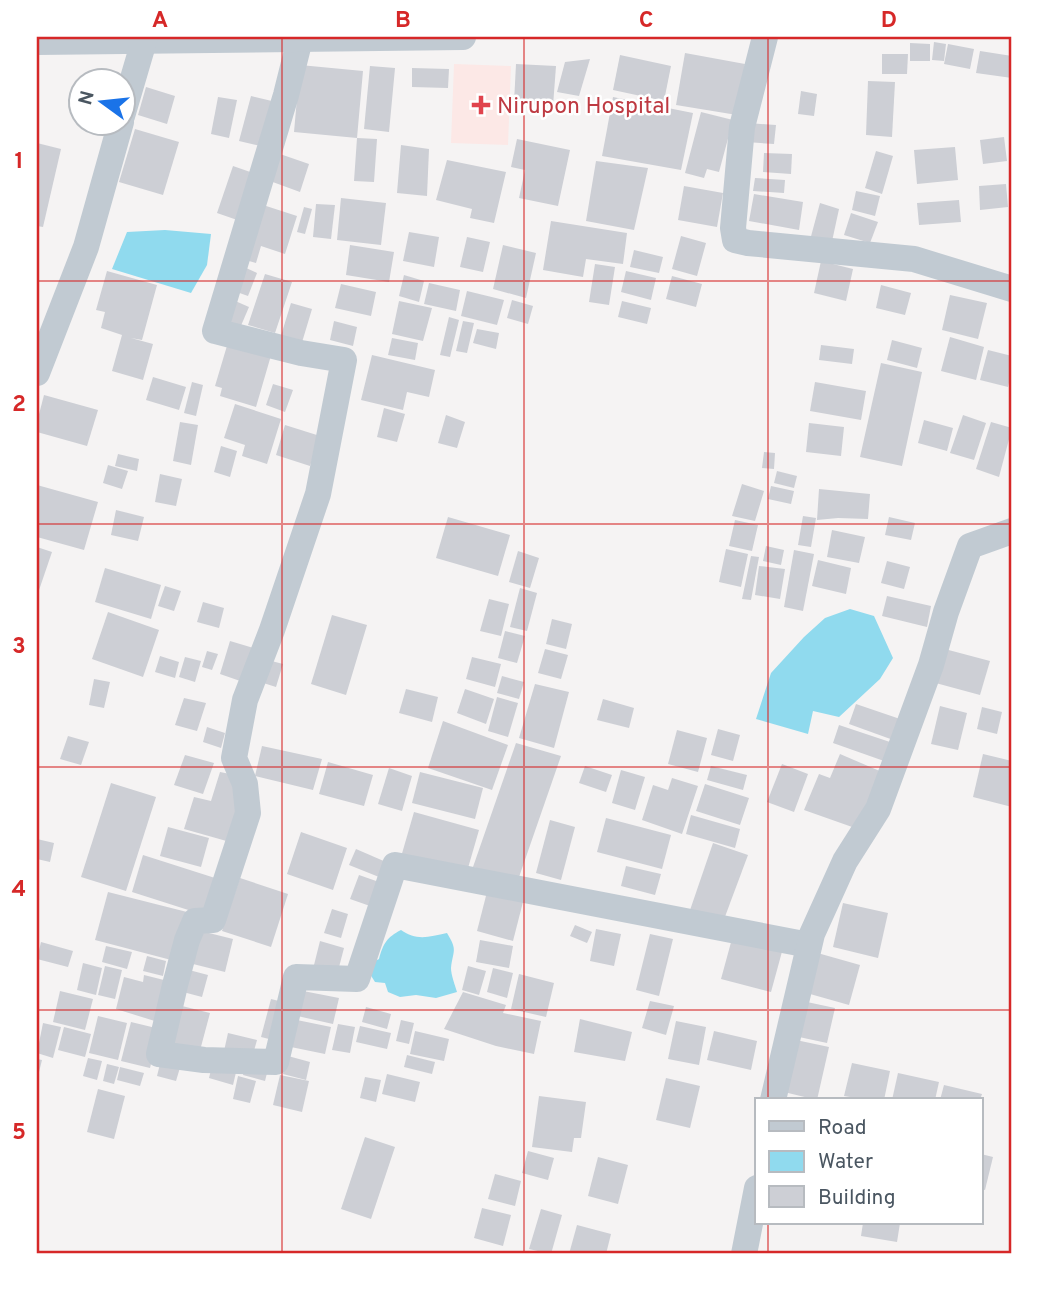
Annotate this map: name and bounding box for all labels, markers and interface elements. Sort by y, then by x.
text: A [152,7,168,36]
text: B [395,7,411,36]
text: C [639,7,653,36]
text: D [881,7,897,36]
north arrow [66,66,136,136]
text: N [74,88,101,108]
place label: Nirupon Hospital [497,93,670,122]
marker: Nirupon Hospital [471,95,491,115]
text: 1 [14,148,24,177]
text: 2 [12,391,26,420]
text: 3 [12,633,26,662]
text: 4 [12,876,26,905]
legend [755,1098,982,1224]
text: Road [818,1115,867,1142]
text: 5 [12,1119,26,1148]
text: Water [818,1149,873,1176]
text: Building [818,1185,896,1212]

